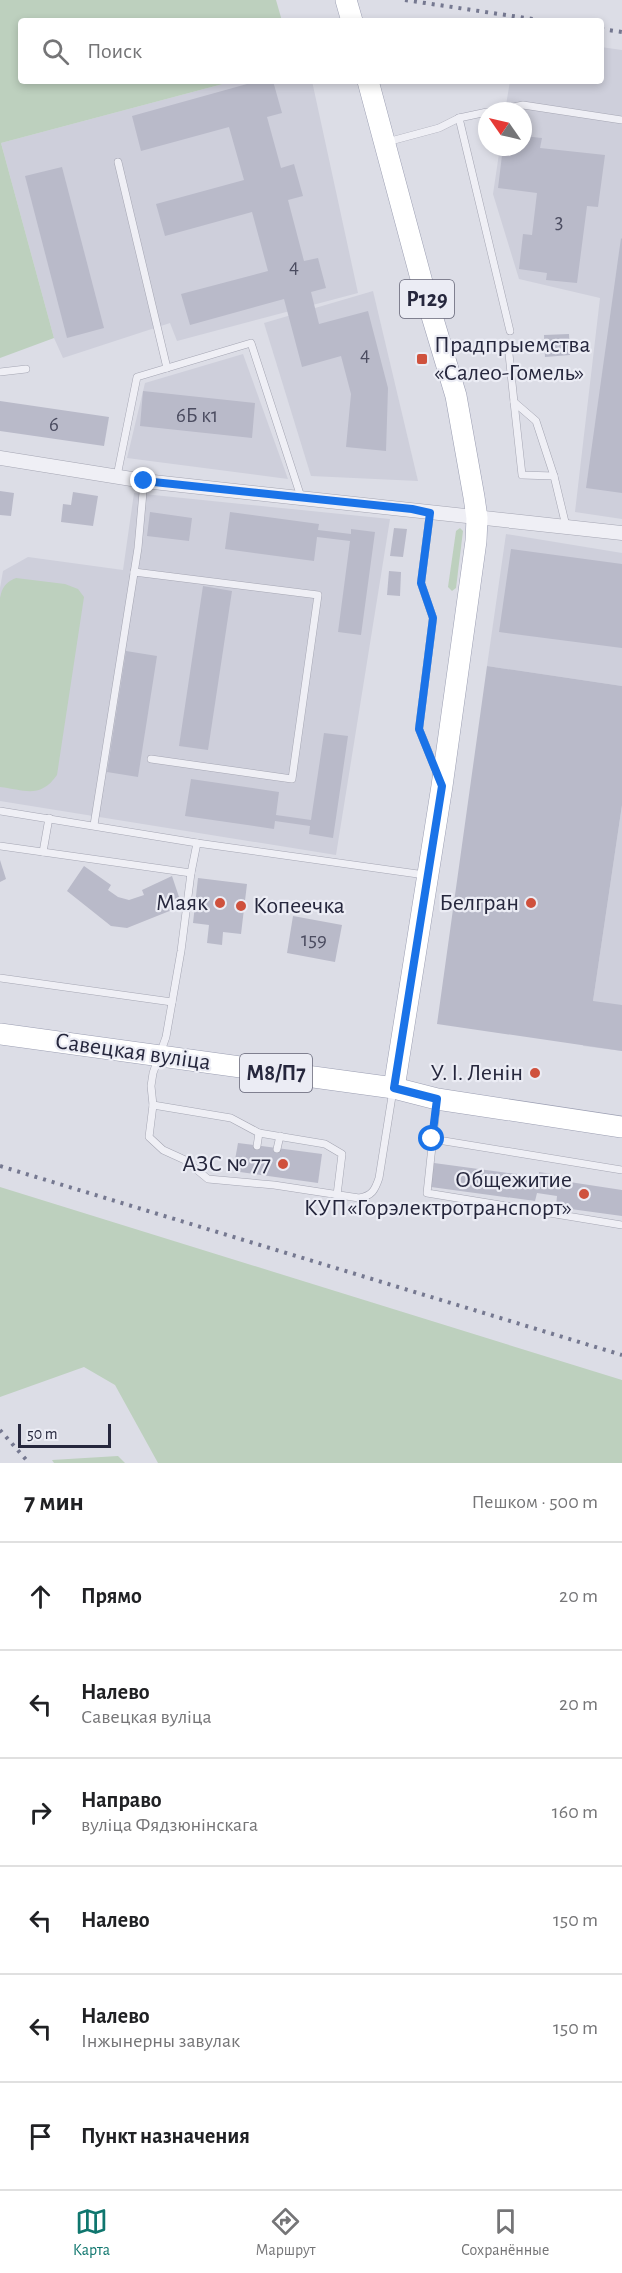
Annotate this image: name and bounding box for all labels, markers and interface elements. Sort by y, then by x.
search box [18,18,604,84]
icon: search [39,35,72,68]
text: Поиск [87,40,142,62]
north arrow [478,102,532,156]
house number: 3 [555,211,563,232]
house number: 4 [289,256,299,277]
road number: Р129 [400,280,454,318]
place label: Прадпрыемства «Салео-Гомель» [434,333,590,385]
house number: 4 [360,344,370,365]
marker: Прадпрыемства «Салео-Гомель» [415,352,429,366]
house number: 6Б к1 [176,405,218,426]
house number: 6 [49,414,59,435]
route end [130,467,156,493]
place label: Маяк [156,891,208,915]
place label: Белгран [439,891,519,915]
place label: Копеечка [253,894,345,918]
marker: Маяк [213,896,227,910]
marker: Белгран [524,896,538,910]
marker: Копеечка [234,899,248,913]
house number: 159 [301,929,327,950]
street label: Савецкая вуліца [54,1029,212,1075]
road number: М8/П7 [240,1054,312,1092]
place label: У. І. Ленін [431,1061,523,1085]
marker: У. І. Ленін [528,1066,542,1080]
route start [418,1125,444,1151]
place label: АЗС № 77 [182,1152,271,1176]
marker: АЗС № 77 [276,1157,290,1171]
place label: Общежитие КУП«Горэлектротранспорт» [304,1168,572,1220]
marker: Общежитие КУП«Горэлектротранспорт» [577,1187,591,1201]
scale bar [18,1421,111,1448]
text: 50 m [27,1426,58,1442]
text: 7 мин [24,1489,84,1515]
text: Пешком · 500 m [471,1492,598,1512]
icon: ahead [24,1580,57,1613]
text: Прямо [81,1585,142,1607]
text: 20 m [559,1586,598,1606]
text: Налево [81,1681,150,1703]
icon: left [24,1688,57,1721]
text: 20 m [559,1694,598,1714]
text: Савецкая вуліца [81,1707,212,1727]
text: Направо [81,1789,162,1811]
icon: right [24,1796,57,1829]
text: 160 m [552,1802,598,1822]
text: вуліца Фядзюнінскага [81,1815,258,1835]
icon: left [24,1904,57,1937]
text: Налево [81,1909,150,1931]
text: 150 m [553,1910,598,1930]
text: Налево [81,2005,150,2027]
icon: left [24,2012,57,2045]
text: 150 m [553,2018,598,2038]
text: Інжынерны завулак [81,2031,240,2051]
icon: arrive [24,2120,57,2153]
text: Пункт назначения [81,2125,250,2147]
tab: Карта [73,2205,110,2260]
tab: Маршрут [256,2205,316,2260]
tab: Сохранённые [461,2205,549,2260]

